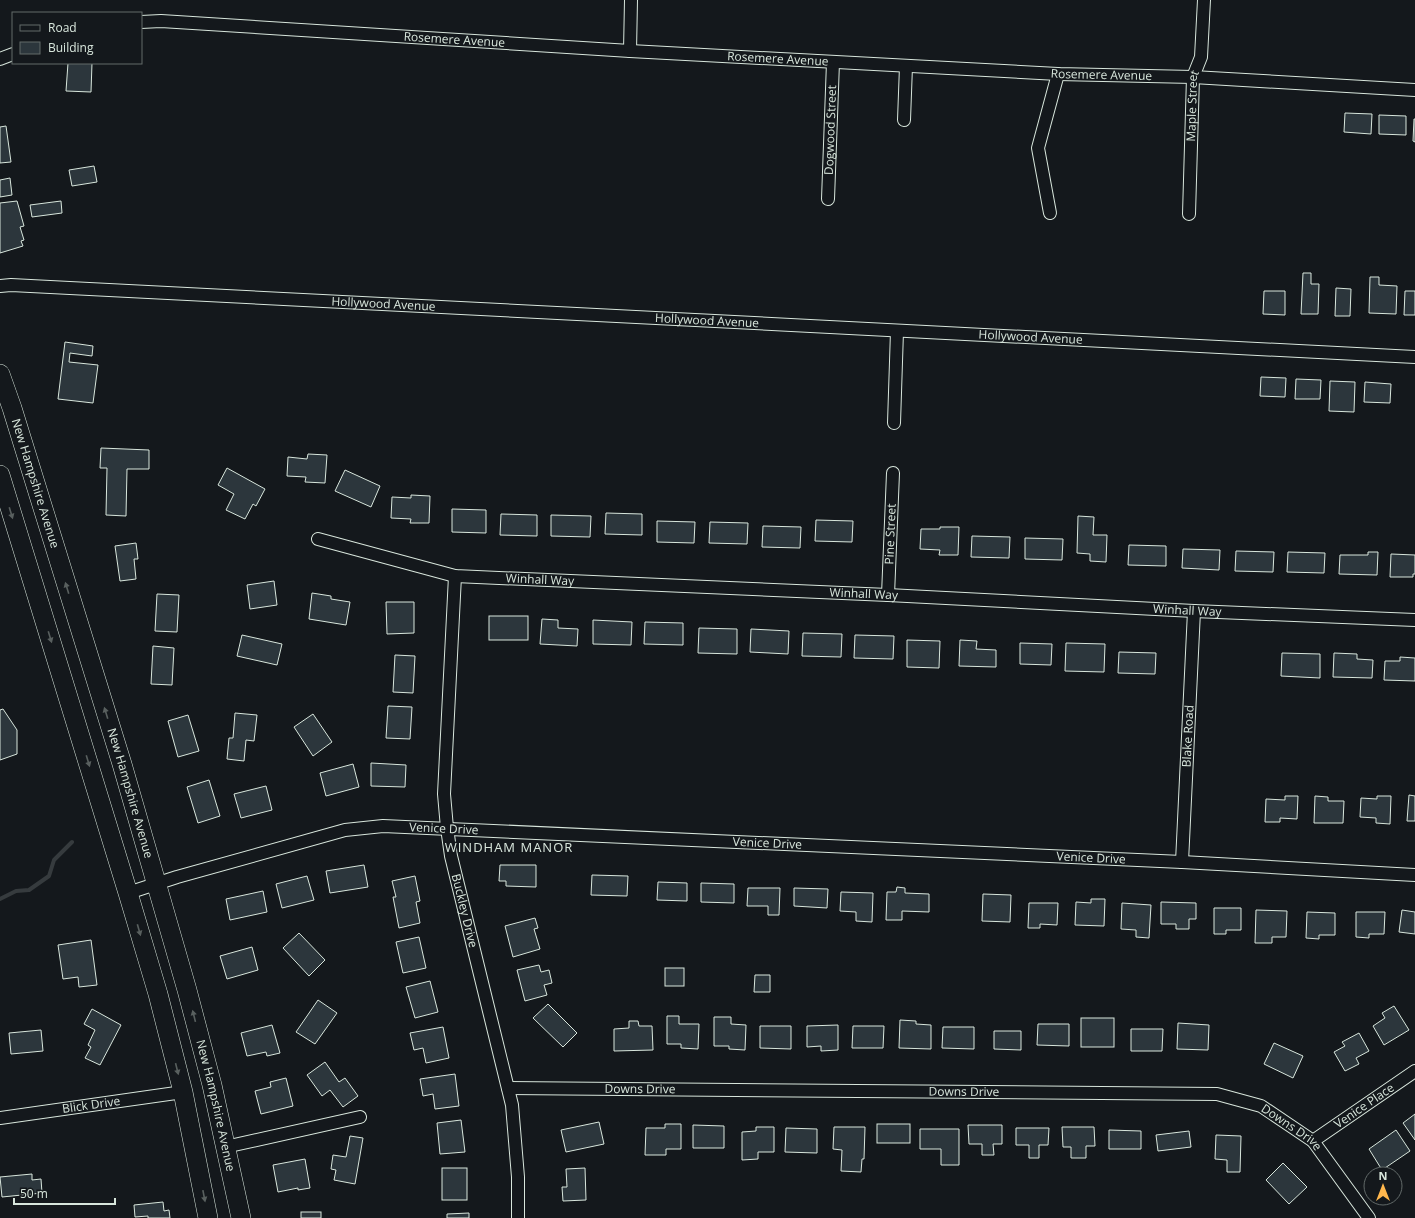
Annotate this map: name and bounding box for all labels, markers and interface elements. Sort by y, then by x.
legend [12,12,142,64]
text: Road [48,19,77,36]
street label: Rosemere Avenue [403,28,506,51]
text: Building [48,39,94,56]
street label: Rosemere Avenue [727,47,829,70]
street label: Rosemere Avenue [1050,65,1153,84]
street label: Maple Street [1182,68,1203,142]
street label: Dogwood Street [820,85,840,175]
street label: Hollywood Avenue [331,292,436,315]
street label: Hollywood Avenue [655,309,760,331]
street label: Hollywood Avenue [978,326,1083,348]
street label: New Hampshire Avenue [8,416,64,550]
street label: Pine Street [880,503,900,565]
one-way arrow [8,507,14,519]
street label: Winhall Way [505,569,576,589]
one-way arrow [64,582,70,594]
street label: Winhall Way [829,583,899,604]
street label: Winhall Way [1153,600,1223,620]
one-way arrow [47,631,53,643]
street label: Blake Road [1178,705,1197,768]
one-way arrow [103,706,109,718]
street label: New Hampshire Avenue [103,726,158,860]
one-way arrow [85,756,91,768]
street label: Venice Drive [409,818,479,838]
street label: Venice Drive [732,833,803,853]
district label: WINDHAM MANOR [445,838,573,856]
street label: Venice Drive [1056,847,1126,867]
street label: Buckley Drive [448,872,482,950]
one-way arrow [136,924,142,936]
one-way arrow [191,1010,197,1022]
street label: New Hampshire Avenue [192,1038,240,1173]
one-way arrow [174,1063,180,1075]
street label: Venice Place [1330,1079,1397,1132]
street label: Downs Drive [604,1080,676,1097]
street label: Downs Drive [928,1083,1000,1100]
street label: Blick Drive [61,1092,121,1117]
street label: Downs Drive [1258,1100,1326,1154]
north arrow [1363,1166,1403,1206]
text: N [1379,1168,1387,1183]
scale bar [14,1180,115,1206]
text: 50 m [20,1185,48,1202]
one-way arrow [201,1190,207,1202]

